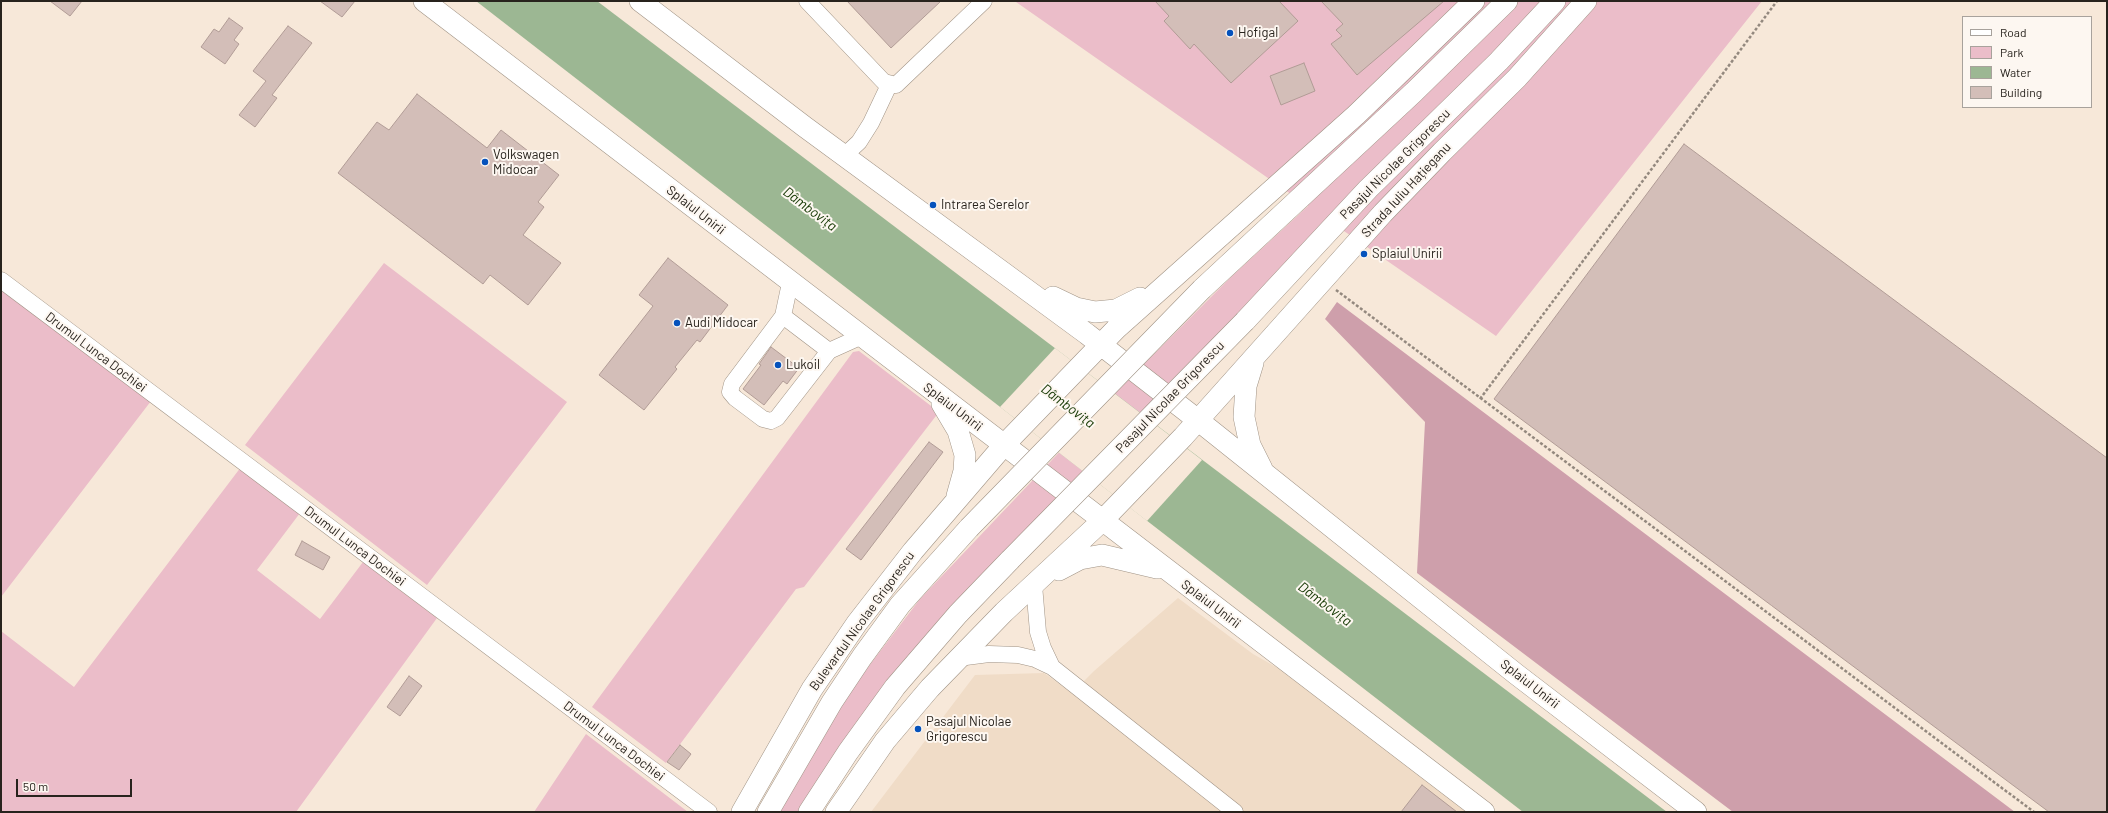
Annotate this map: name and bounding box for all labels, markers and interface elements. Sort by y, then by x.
legend [1962,16,2092,108]
place label: Hofigal [1238,25,1278,41]
text: Road [2000,25,2027,39]
marker: Hofigal [1225,28,1235,38]
text: Park [2000,45,2024,59]
text: Water [2000,65,2031,79]
text: Building [2000,85,2042,99]
street label: Pasajul Nicolae Grigorescu [1337,106,1453,222]
street label: Strada Iuliu Hațieganu [1358,139,1454,241]
place label: Volkswagen Midocar [493,147,559,178]
marker: Volkswagen Midocar [480,157,490,167]
street label: Splaiul Unirii [663,182,729,238]
water label: Dâmbovița [780,183,840,235]
place label: Intrarea Serelor [941,197,1029,213]
marker: Intrarea Serelor [928,200,938,210]
place label: Splaiul Unirii [1372,246,1442,262]
marker: Splaiul Unirii [1359,249,1369,259]
street label: Drumul Lunca Dochiei [42,309,150,395]
place label: Audi Midocar [685,315,758,331]
marker: Audi Midocar [672,318,682,328]
street label: Pasajul Nicolae Grigorescu [1112,338,1228,456]
place label: Lukoil [786,357,820,373]
marker: Lukoil [773,360,783,370]
street label: Splaiul Unirii [920,380,986,434]
water label: Dâmbovița [1038,380,1098,432]
street label: Drumul Lunca Dochiei [301,503,409,589]
street label: Bulevardul Nicolae Grigorescu [806,548,918,694]
street label: Splaiul Unirii [1178,577,1244,631]
water label: Dâmbovița [1295,578,1355,630]
street label: Splaiul Unirii [1497,656,1563,712]
street label: Drumul Lunca Dochiei [560,698,668,784]
place label: Pasajul Nicolae Grigorescu [926,714,1011,745]
marker: Pasajul Nicolae Grigorescu [913,724,923,734]
scale bar [18,771,134,797]
text: 50 m [23,779,48,793]

